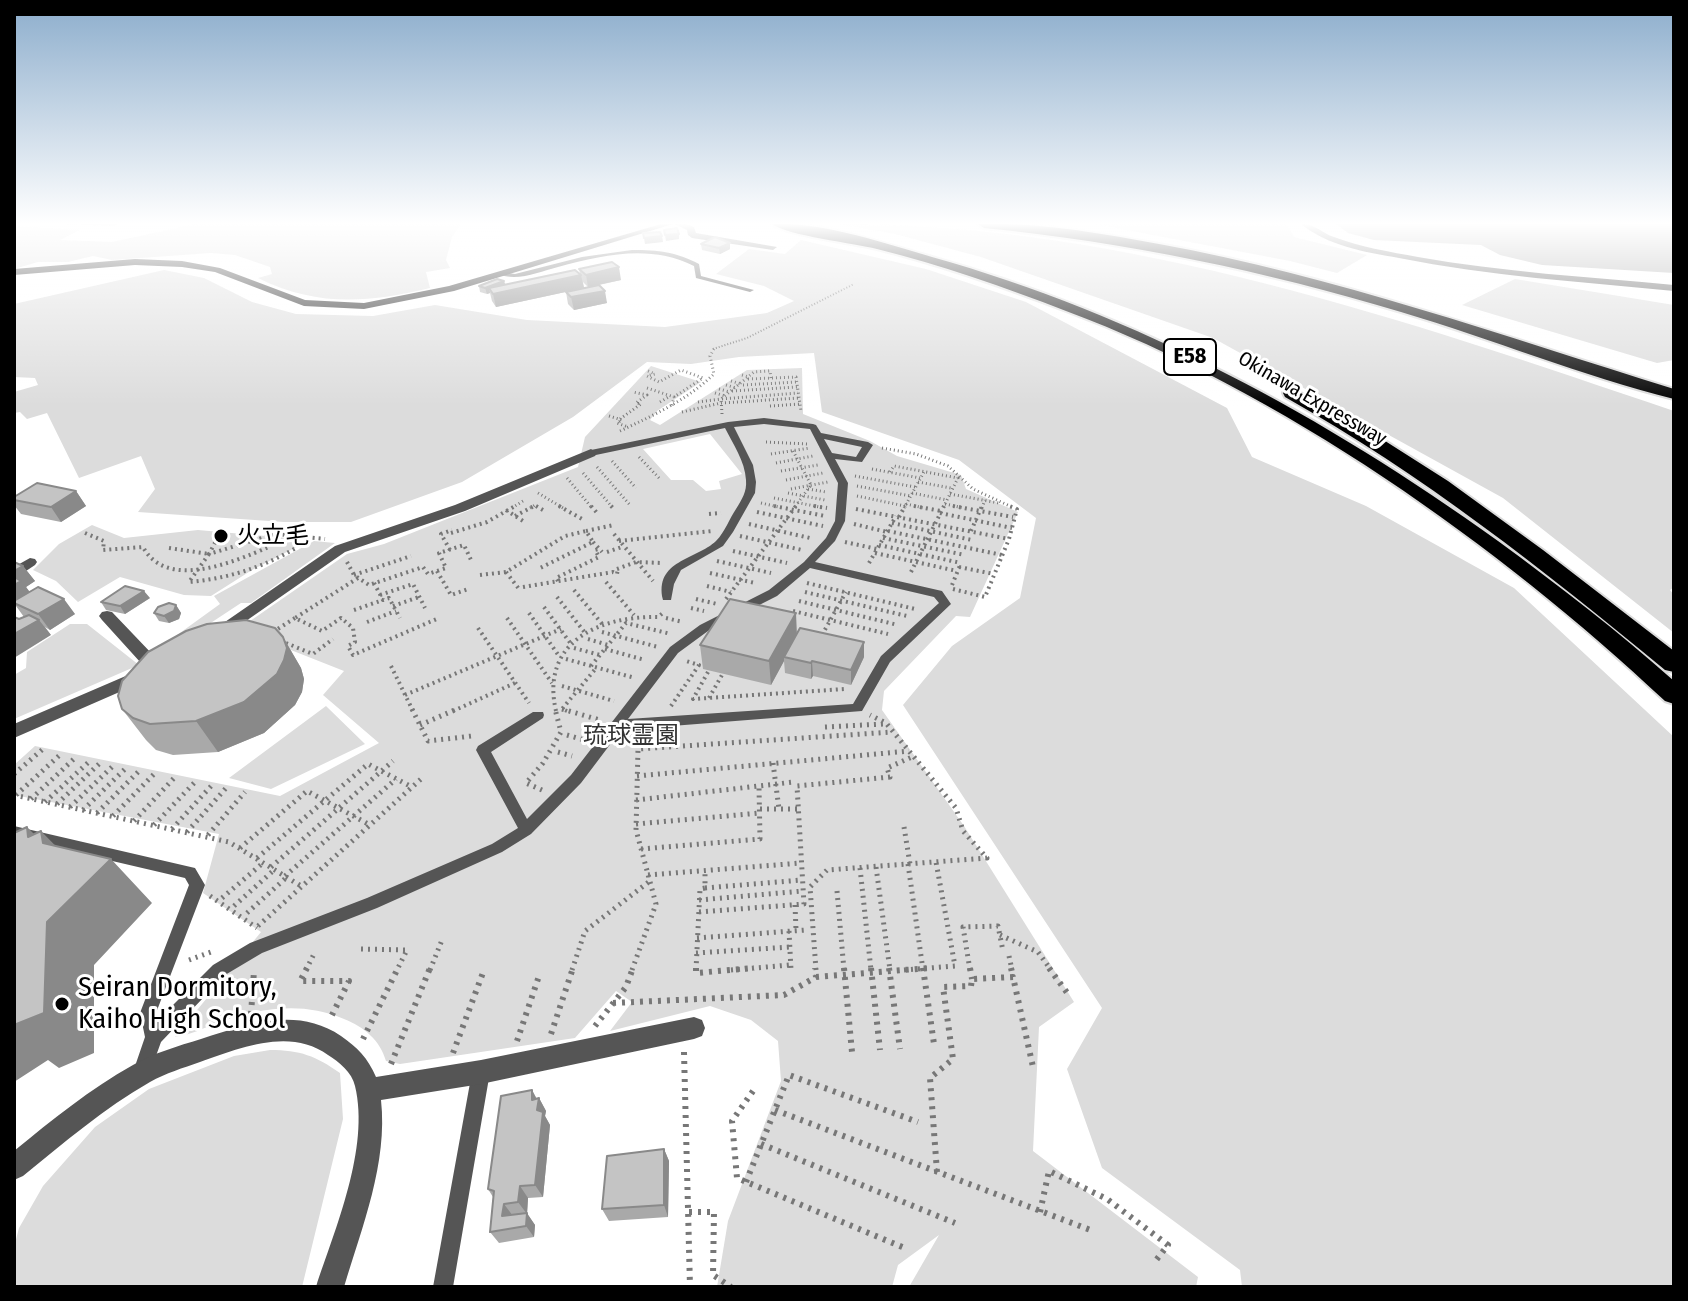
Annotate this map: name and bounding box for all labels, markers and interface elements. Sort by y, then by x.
road number: E58 [1164,339,1216,375]
street label: Okinawa Expressway [1233,347,1391,451]
place label: 火立毛 [237,522,309,550]
marker: 火立毛 [212,527,230,545]
park label: 琉球霊園 [583,722,679,750]
place label: Seiran Dormitory, Kaiho High School [78,971,285,1037]
marker: Seiran Dormitory, Kaiho High School [53,995,71,1013]

